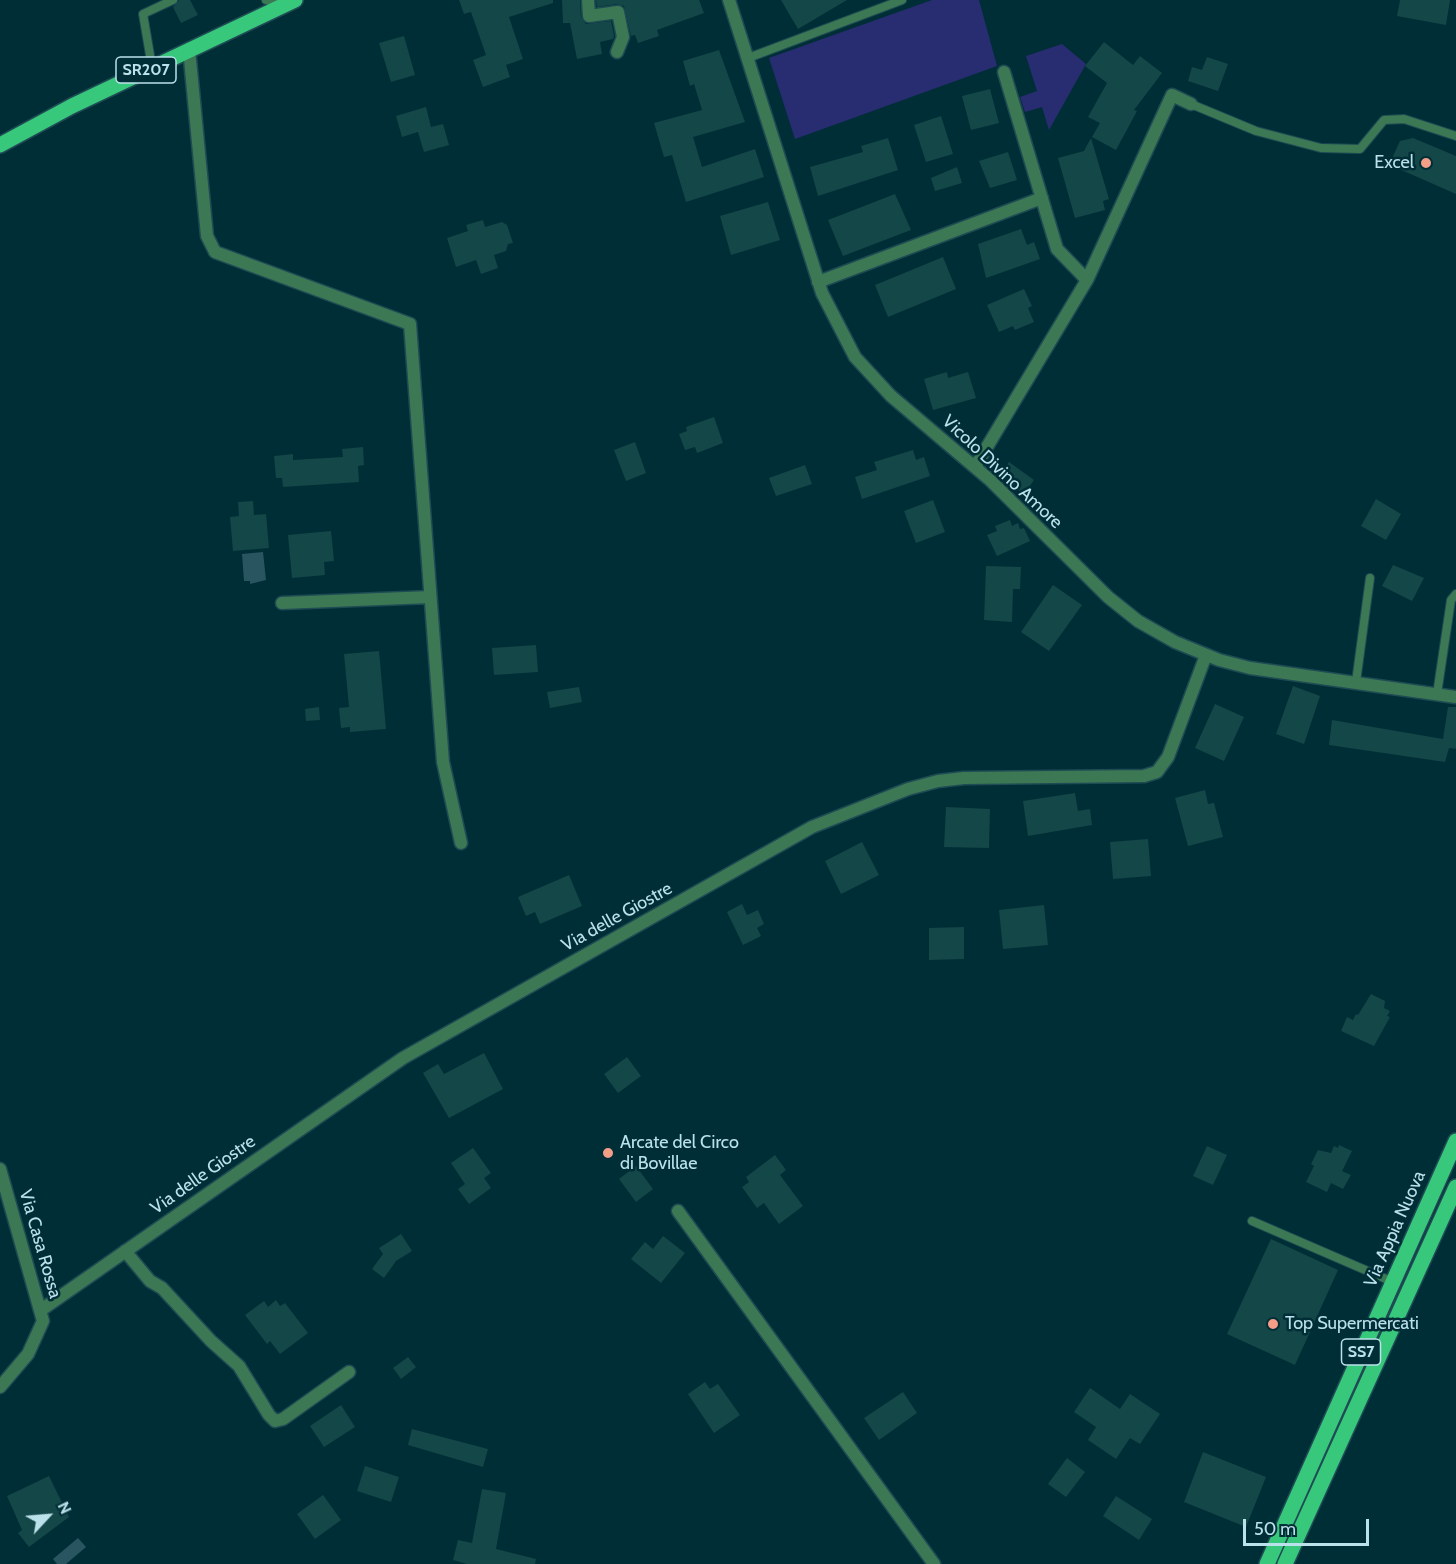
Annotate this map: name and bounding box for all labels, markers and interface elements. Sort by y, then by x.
road number: SR207 [116,57,176,83]
place label: Excel [1374,152,1414,174]
marker: Excel [1419,156,1433,170]
street label: Vicolo Divino Amore [937,411,1067,533]
street label: Via delle Giostre [558,878,676,956]
street label: Via delle Giostre [146,1131,260,1219]
place label: Arcate del Circo di Bovillae [620,1132,739,1174]
marker: Arcate del Circo di Bovillae [601,1146,615,1160]
street label: Via Appia Nuova [1360,1168,1430,1290]
street label: Via Casa Rossa [14,1187,66,1301]
place label: Top Supermercati [1285,1313,1419,1335]
marker: Top Supermercati [1266,1317,1280,1331]
road number: SS7 [1342,1339,1380,1365]
north arrow [18,1486,78,1546]
text: N [54,1499,76,1517]
scale bar [1246,1507,1372,1545]
text: 50 m [1254,1518,1296,1540]

